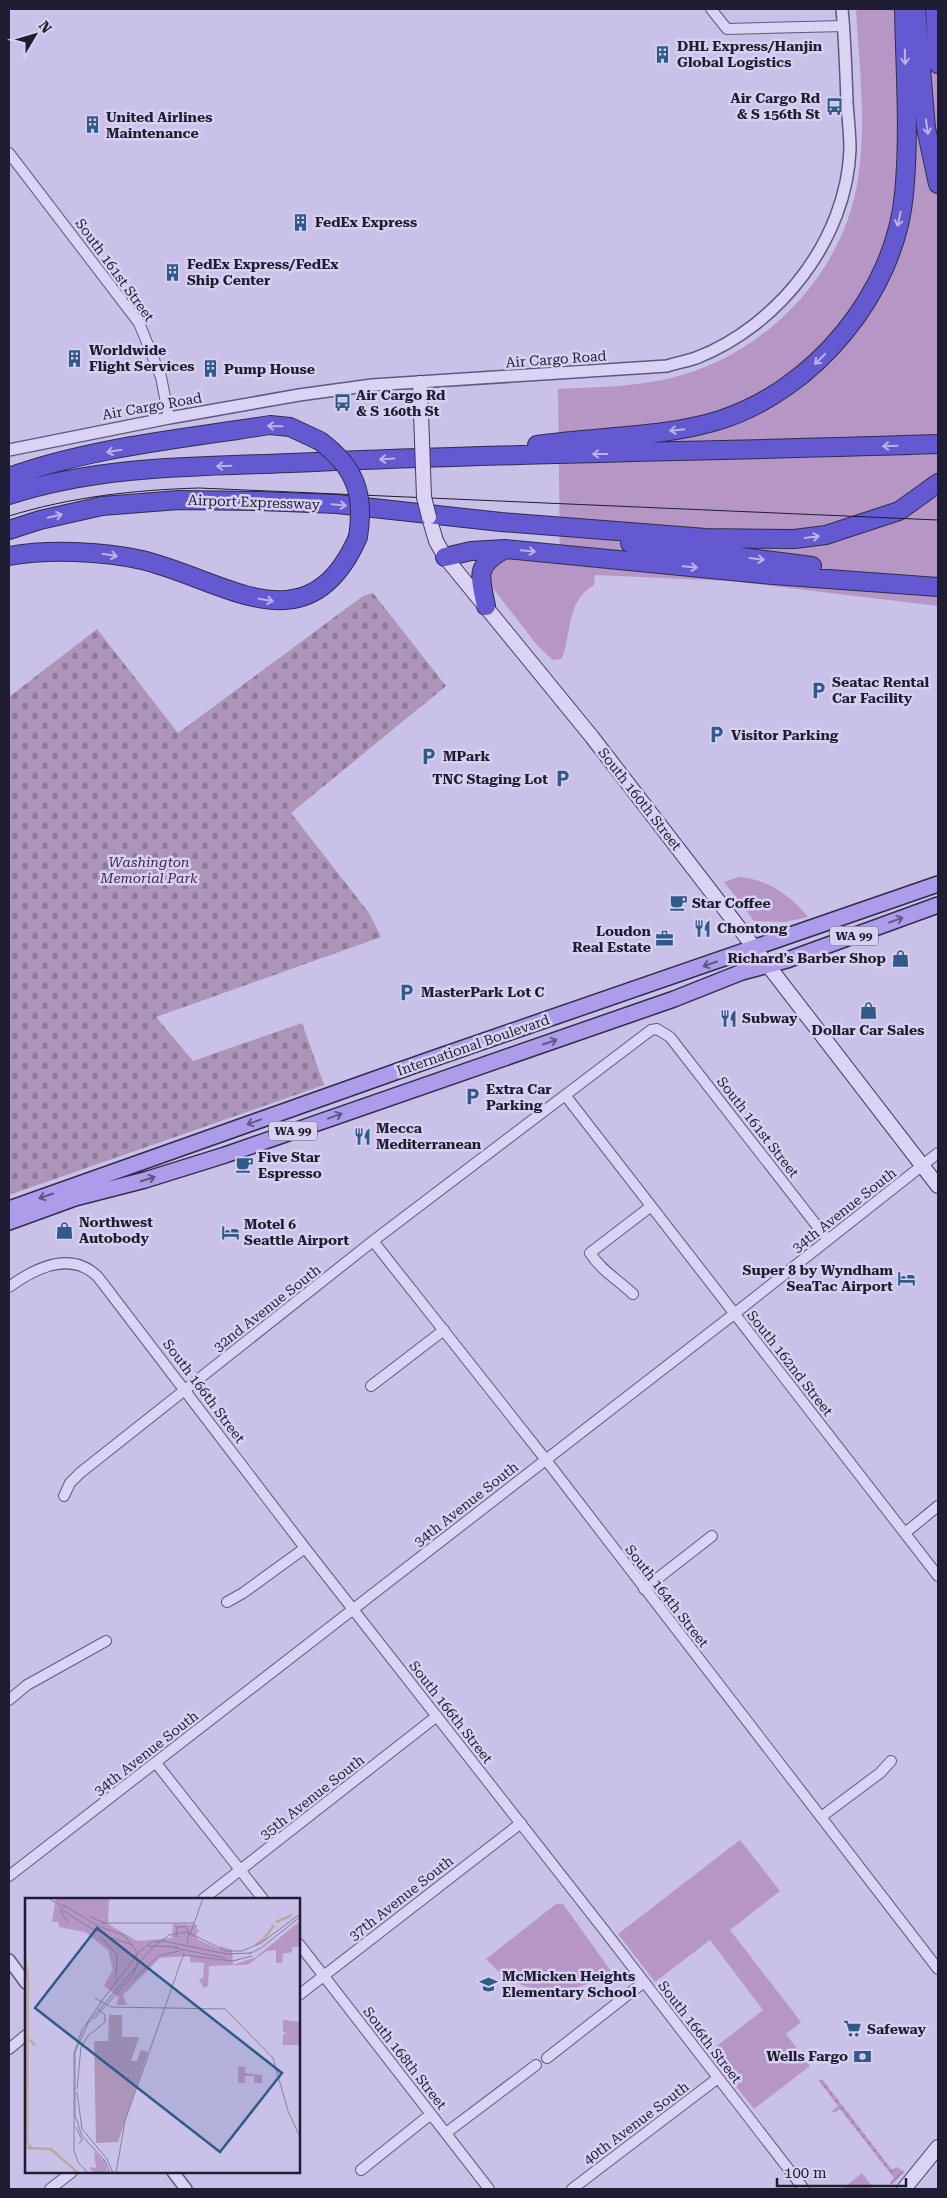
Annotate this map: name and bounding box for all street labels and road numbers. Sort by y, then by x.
street label: South 161st Street [72,215,158,325]
street label: Air Cargo Road [505,348,607,370]
street label: Air Cargo Road [101,389,203,423]
street label: Airport Expressway [188,492,321,512]
street label: South 160th Street [595,745,685,853]
road number: WA 99 [830,926,878,946]
street label: International Boulevard [394,1011,552,1079]
street label: South 161st Street [714,1074,802,1180]
road number: WA 99 [269,1122,317,1140]
street label: 34th Avenue South [789,1164,899,1256]
street label: 32nd Avenue South [210,1261,324,1355]
street label: South 162nd Street [744,1307,836,1419]
street label: South 166th Street [160,1336,248,1446]
street label: 34th Avenue South [411,1458,521,1550]
street label: South 164th Street [622,1542,712,1650]
street label: South 166th Street [406,1658,496,1766]
street label: 34th Avenue South [91,1707,201,1799]
street label: 35th Avenue South [257,1751,367,1843]
street label: 37th Avenue South [346,1852,456,1944]
street label: South 166th Street [655,1978,745,2086]
street label: South 168th Street [360,2004,450,2112]
street label: 40th Avenue South [580,2078,692,2168]

